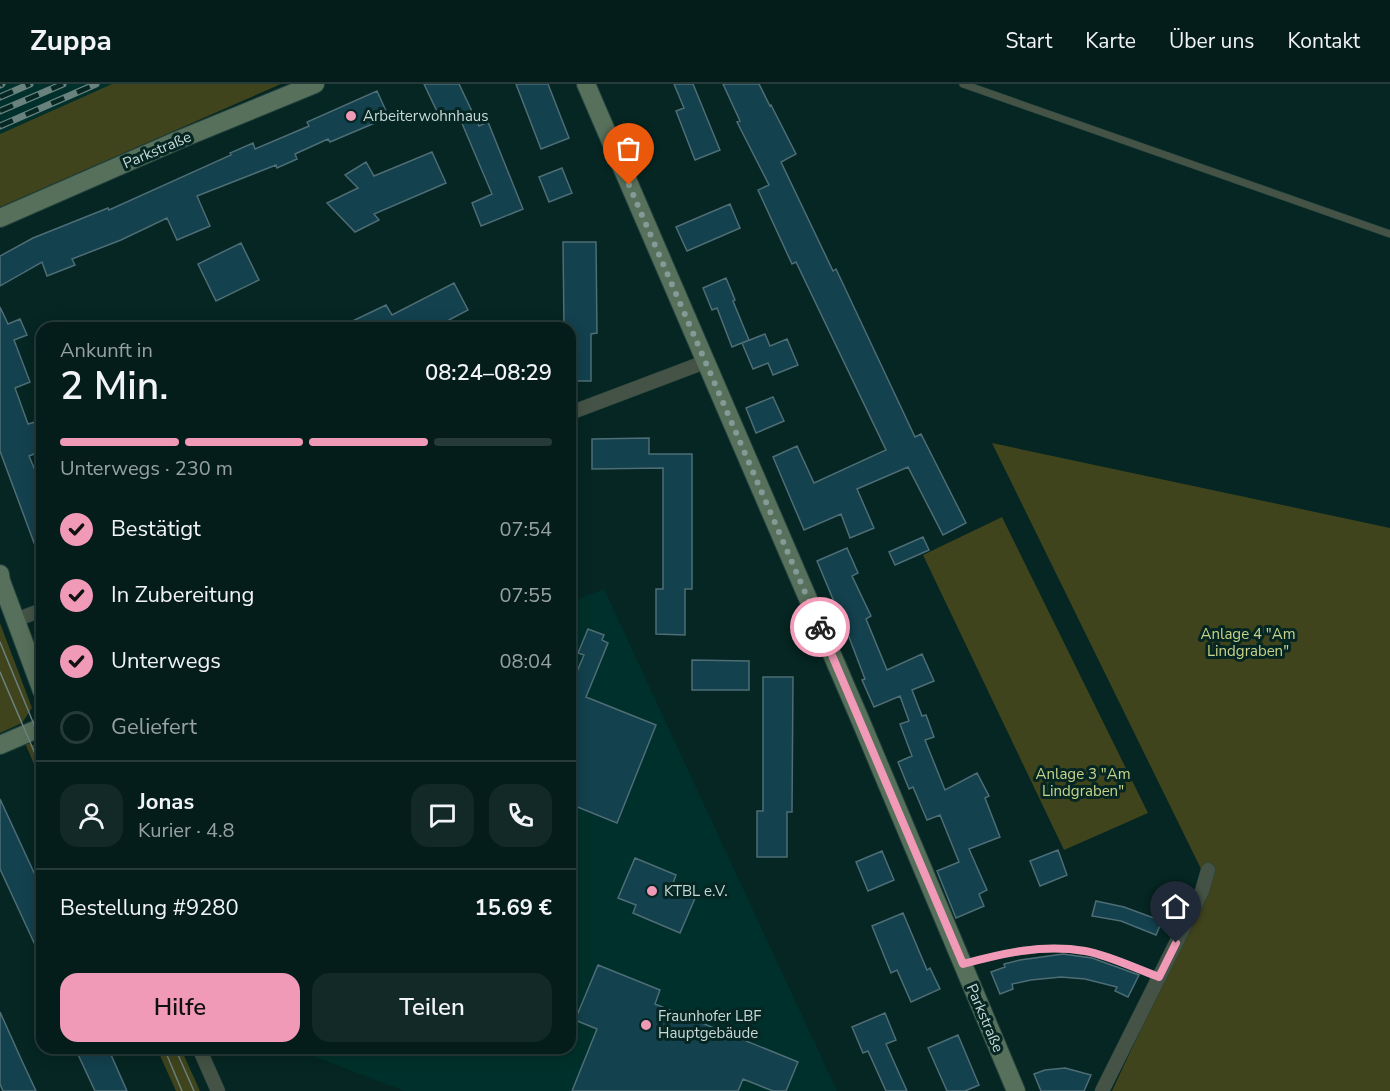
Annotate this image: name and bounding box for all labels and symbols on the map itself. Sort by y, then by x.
place label: Arbeiterwohnhaus [363,106,488,126]
marker: Arbeiterwohnhaus [344,109,358,123]
pin [603,123,654,185]
street label: Parkstraße [120,127,194,173]
courier [790,597,850,657]
park label: Anlage 4 "Am Lindgraben" [1201,624,1295,661]
park label: Anlage 3 "Am Lindgraben" [1036,764,1130,801]
place label: KTBL e.V. [664,881,728,901]
pin [1150,881,1201,943]
marker: KTBL e.V. [645,884,659,898]
street label: Parkstraße [962,981,1008,1055]
place label: Fraunhofer LBF Hauptgebäude [658,1006,762,1043]
marker: Fraunhofer LBF Hauptgebäude [639,1018,653,1032]

